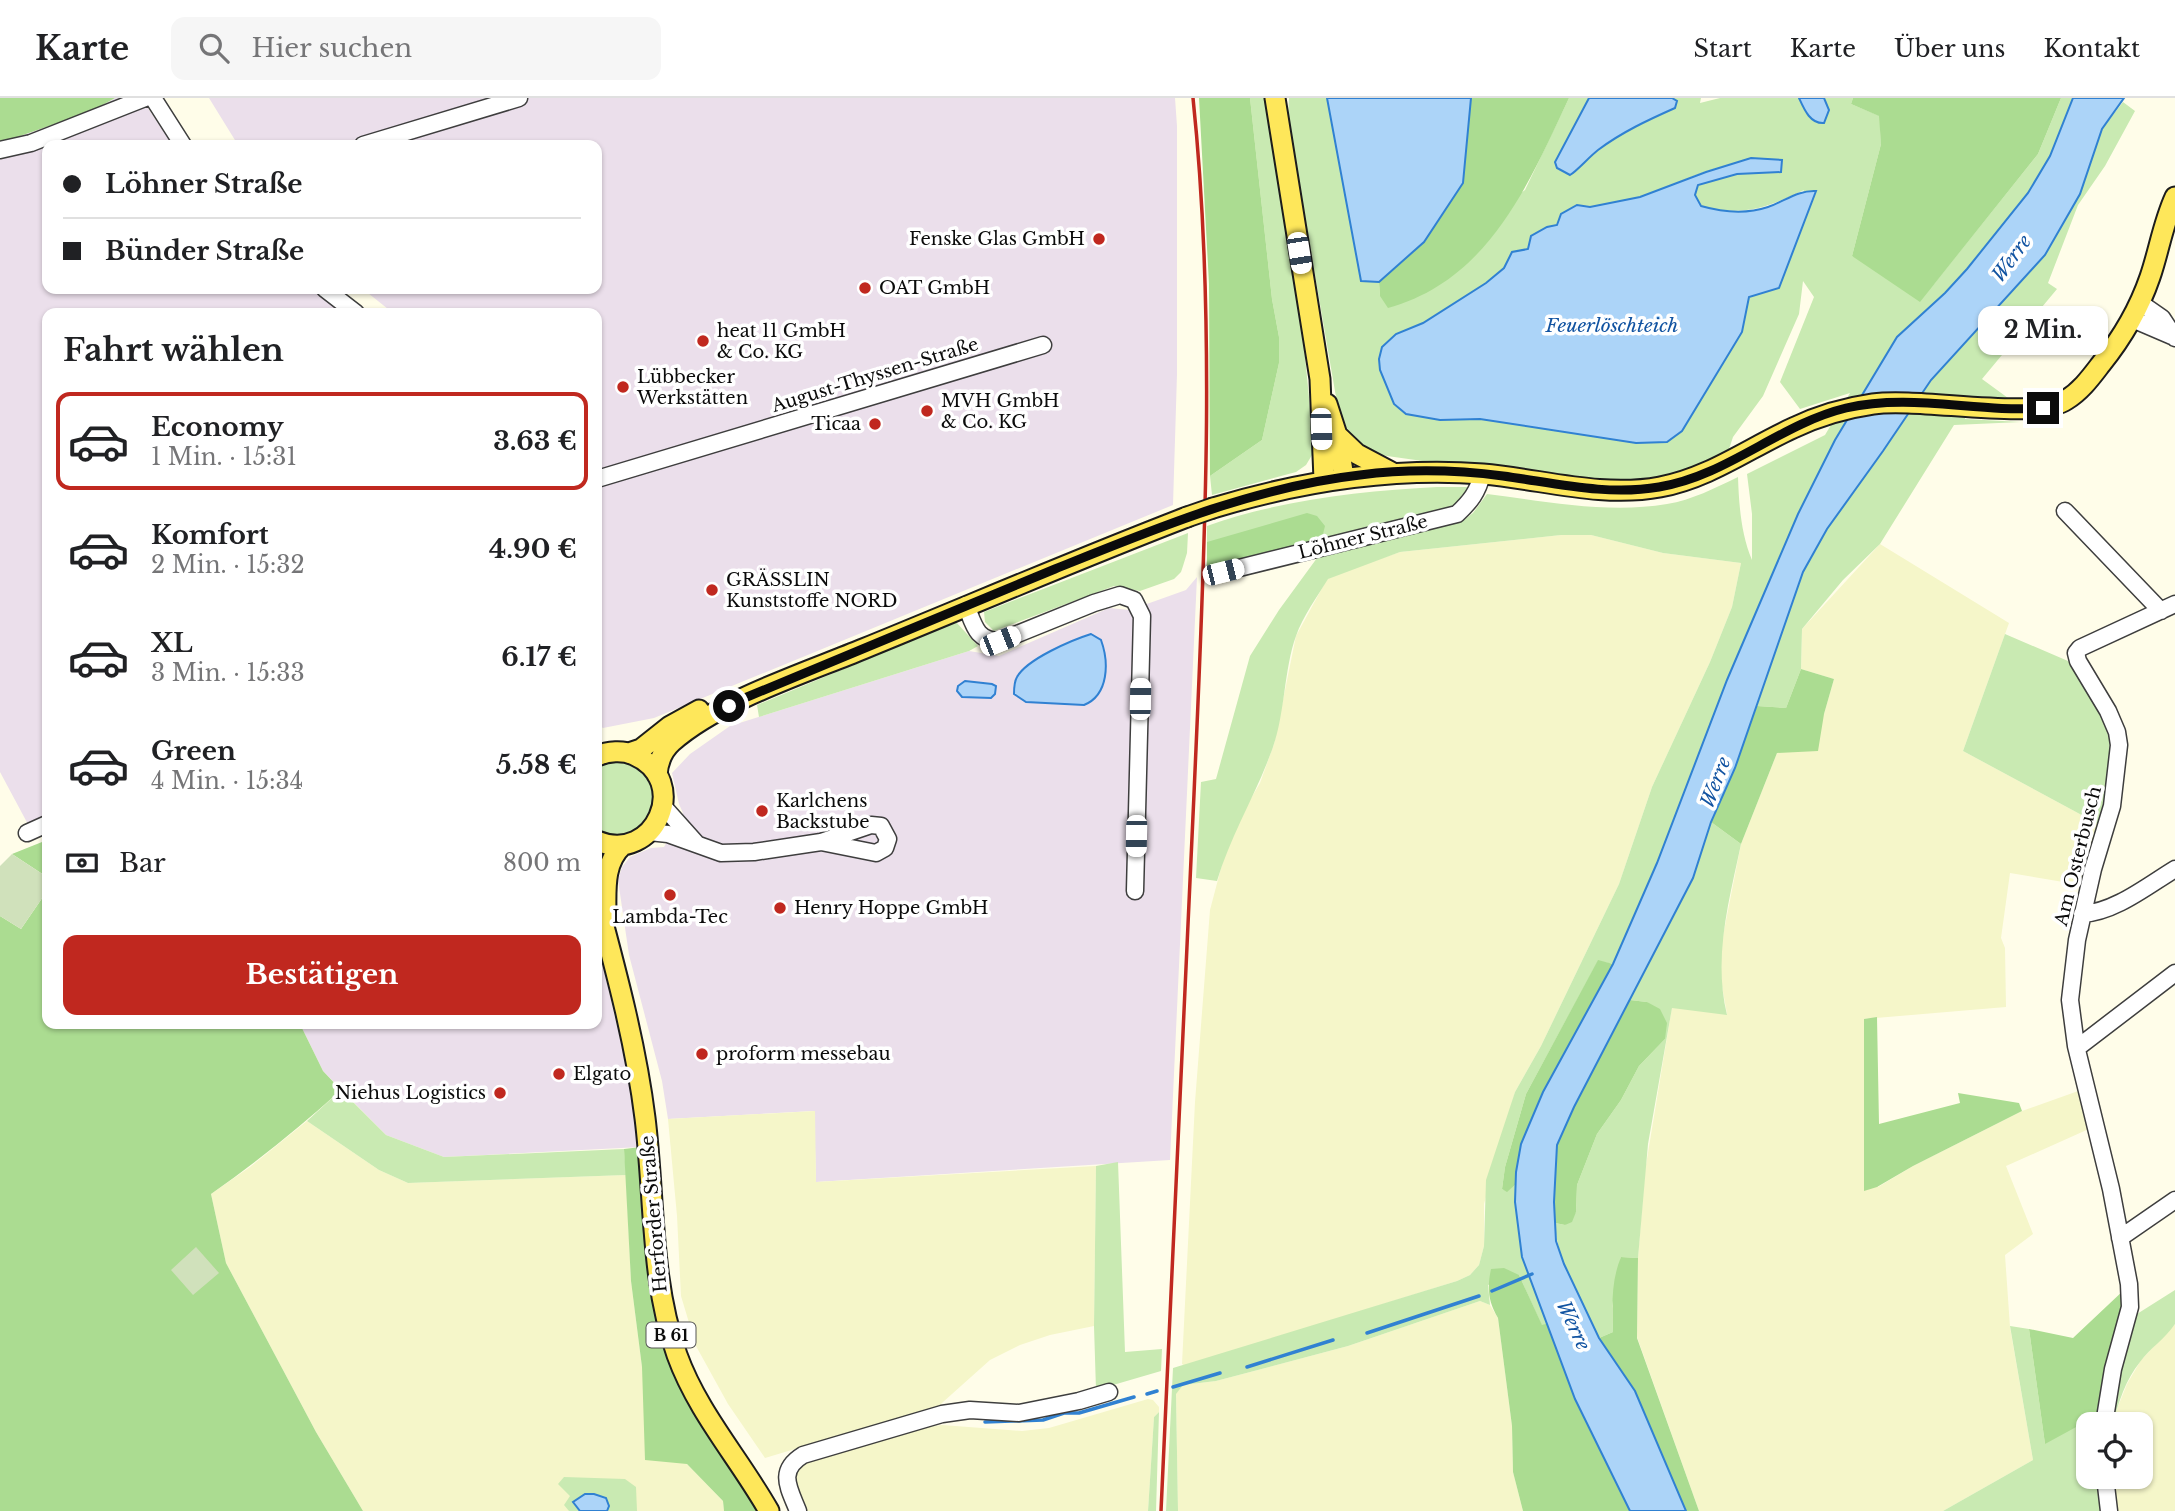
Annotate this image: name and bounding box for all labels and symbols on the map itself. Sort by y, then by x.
place label: Fenske Glas GmbH [909,228,1085,250]
water label: Werre [1987,230,2036,286]
marker: Fenske Glas GmbH [1091,231,1107,247]
car [1286,231,1313,275]
place label: OAT GmbH [879,277,990,299]
marker: OAT GmbH [857,280,873,296]
callout: 2 Min. [1978,306,2108,356]
water label: Feuerlöschteich [1545,314,1679,337]
place label: heat 11 GmbH & Co. KG [717,320,846,363]
marker: heat 11 GmbH & Co. KG [695,333,711,349]
street label: August-Thyssen-Straße [768,333,981,417]
place label: Lübbecker Werkstätten [636,366,748,409]
marker: Lübbecker Werkstätten [615,379,631,395]
place label: MVH GmbH & Co. KG [941,390,1060,433]
route end [2027,392,2059,424]
marker: MVH GmbH & Co. KG [919,403,935,419]
car [1310,408,1333,450]
place label: Ticaa [811,413,861,435]
marker: Ticaa [867,416,883,432]
street label: Löhner Straße [1296,510,1430,564]
car [1201,557,1246,587]
place label: GRÄSSLIN Kunststoffe NORD [726,568,897,612]
marker: GRÄSSLIN Kunststoffe NORD [704,582,720,598]
car [977,623,1024,659]
car [1130,678,1151,720]
route start [713,690,745,722]
water label: Werre [1695,753,1736,811]
street label: Am Osterbusch [2050,784,2106,929]
place label: Karlchens Backstube [776,790,870,833]
marker: Karlchens Backstube [754,803,770,819]
car [1126,815,1147,857]
marker: Lambda-Tec [662,887,678,903]
place label: Henry Hoppe GmbH [794,897,988,919]
marker: Henry Hoppe GmbH [772,900,788,916]
place label: Lambda-Tec [612,906,728,928]
place label: proform messebau [716,1043,891,1065]
marker: proform messebau [694,1046,710,1062]
place label: Elgato [573,1063,631,1085]
marker: Elgato [551,1066,567,1082]
place label: Niehus Logistics [335,1082,486,1104]
marker: Niehus Logistics [492,1085,508,1101]
street label: Herforder Straße [636,1134,672,1294]
water label: Werre [1552,1297,1595,1354]
road number: B 61 [646,1322,696,1348]

